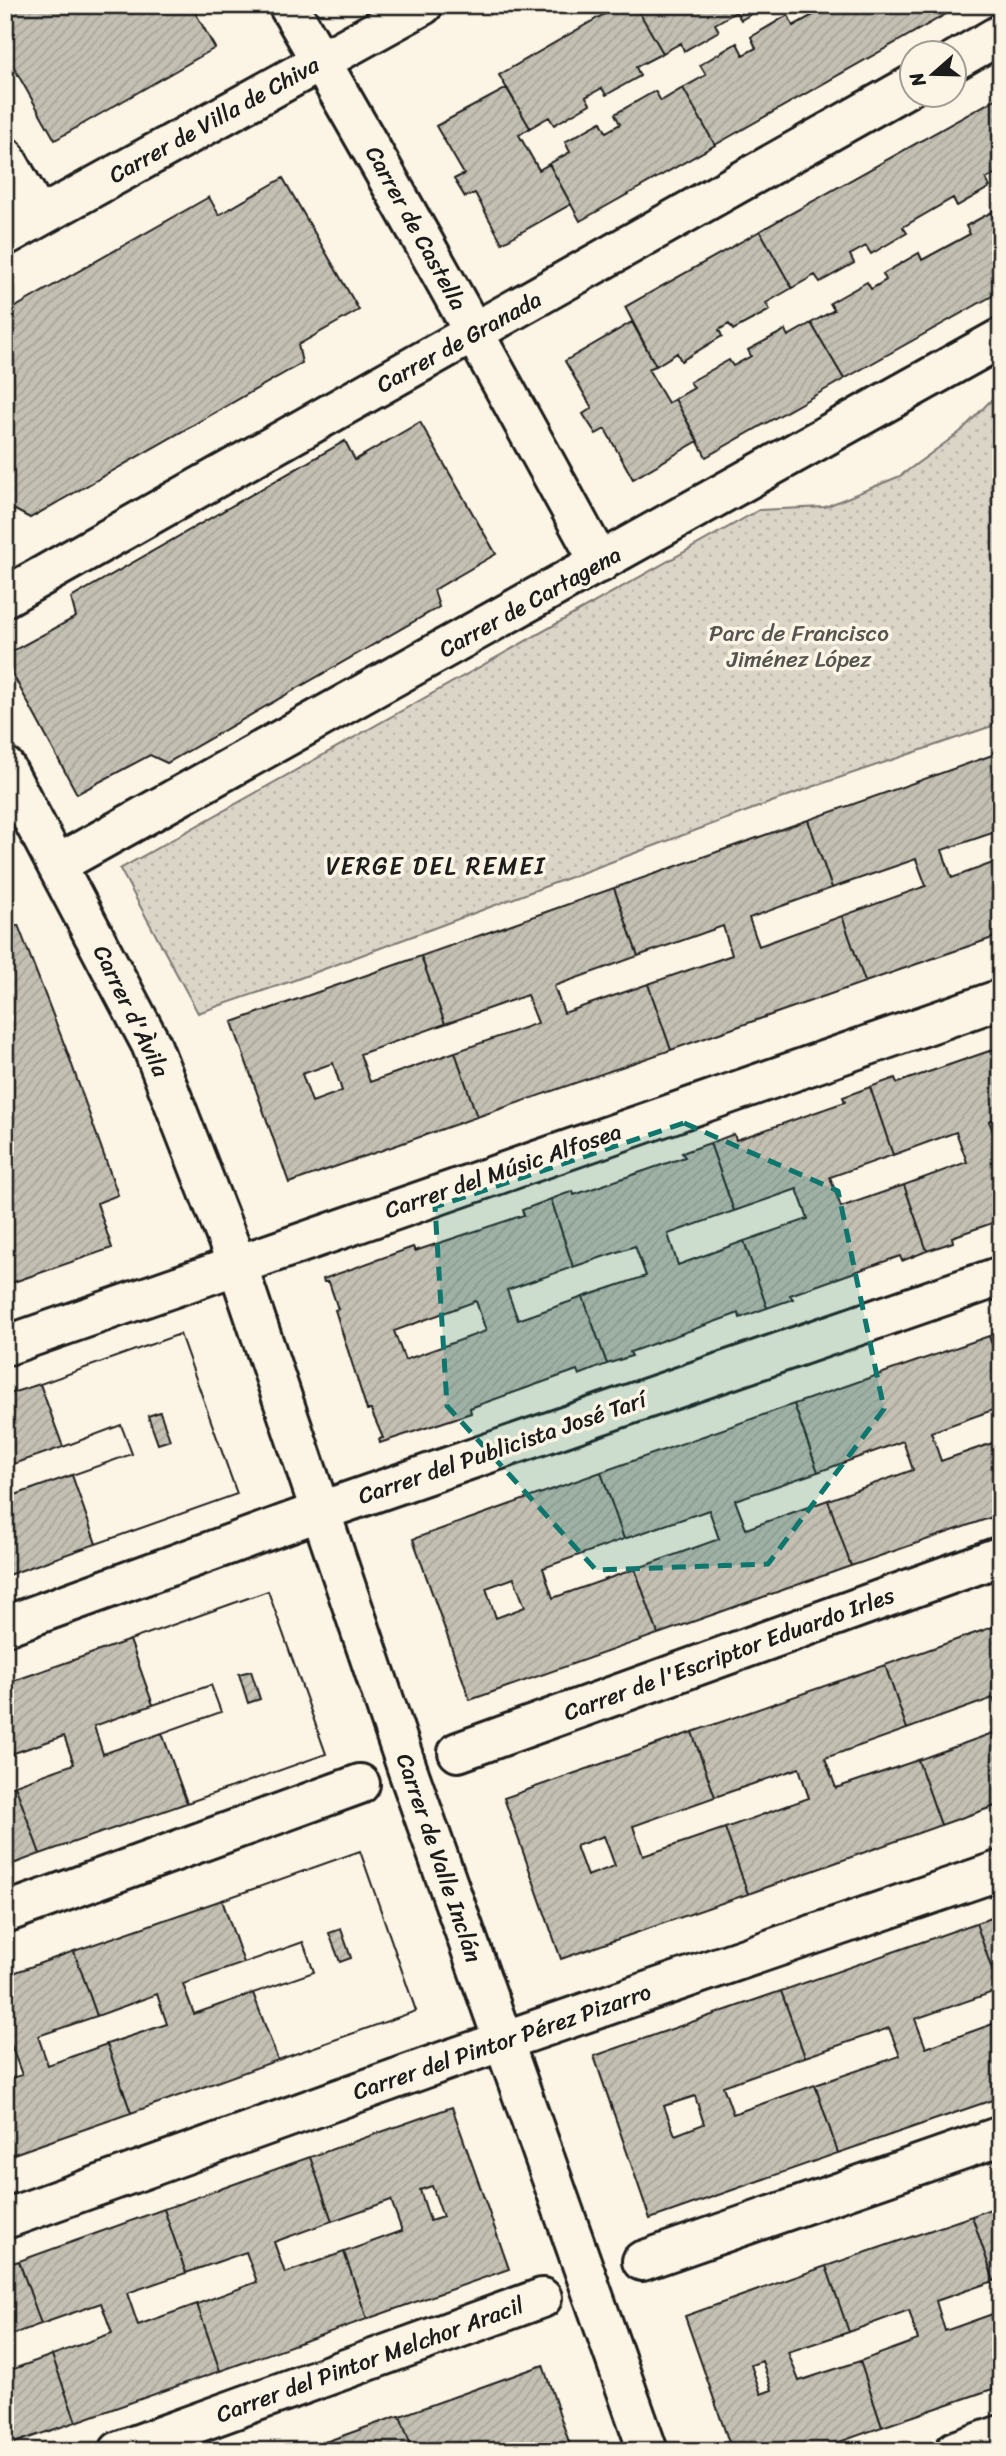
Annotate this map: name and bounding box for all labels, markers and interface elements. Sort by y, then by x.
north arrow [898,38,968,108]
street label: Carrer de Villa de Chiva [101,45,328,195]
text: N [899,67,936,92]
street label: Carrer de Castella [354,138,479,319]
street label: Carrer de Granada [369,279,550,405]
street label: Carrer de Cartagena [431,535,629,669]
park label: Parc de Francisco Jiménez López [709,613,889,680]
district label: VERGE DEL REMEI [326,845,546,887]
street label: Carrer d'Àvila [81,938,181,1085]
street label: Carrer del Músic Alfosea [379,1111,627,1231]
street label: Carrer del Publicista José Tarí [352,1379,654,1517]
street label: Carrer de l'Escriptor Eduardo Irles [558,1575,901,1733]
street label: Carrer de Valle Inclán [384,1748,494,1968]
street label: Carrer del Pintor Pérez Pizarro [347,1972,657,2112]
street label: Carrer del Pintor Melchor Aracil [210,2285,530,2435]

